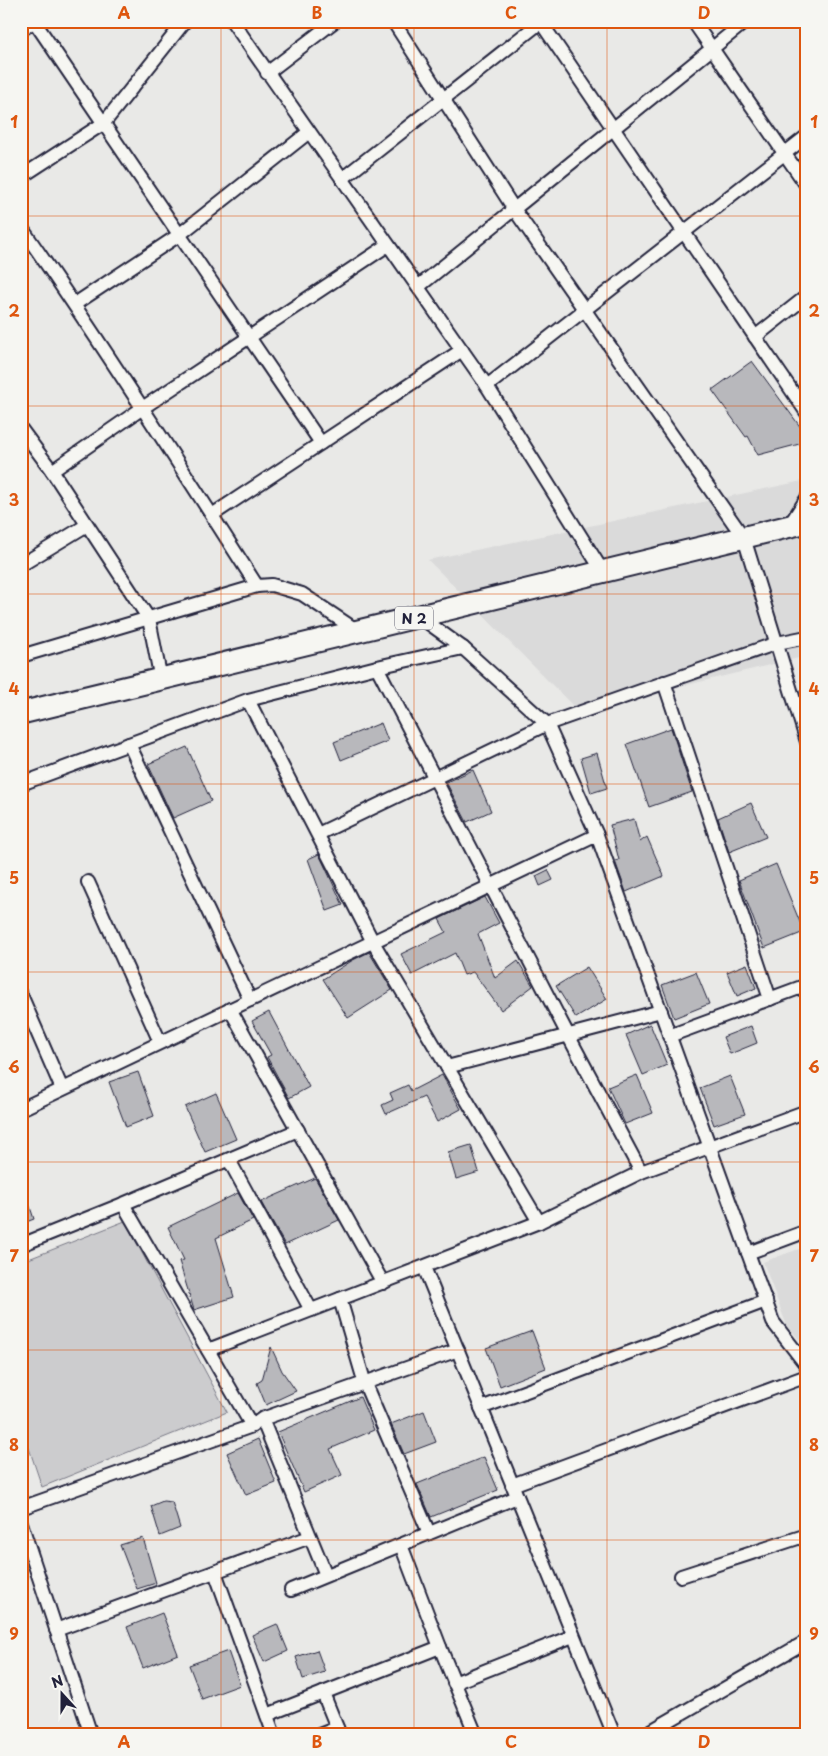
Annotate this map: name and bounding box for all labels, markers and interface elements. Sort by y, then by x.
text: A [118,0,131,24]
text: B [312,0,323,24]
text: C [505,0,517,24]
text: D [698,0,710,24]
text: 1 [10,109,18,133]
text: 1 [810,109,818,133]
text: 2 [8,298,20,322]
text: 2 [808,298,820,322]
text: 3 [9,487,19,511]
text: 3 [809,487,819,511]
road number: N 2 [395,606,433,630]
text: 4 [9,676,20,700]
text: 4 [809,676,820,700]
text: 5 [9,865,19,889]
text: 5 [809,865,819,889]
text: 6 [8,1054,20,1078]
text: 6 [808,1054,820,1078]
text: 7 [9,1243,19,1267]
text: 7 [809,1243,819,1267]
text: 8 [9,1432,19,1456]
text: 8 [809,1432,819,1456]
text: 9 [9,1621,19,1645]
text: 9 [809,1621,819,1645]
north arrow [38,1668,88,1718]
text: N [48,1670,66,1693]
text: A [118,1729,131,1753]
text: B [312,1729,323,1753]
text: C [505,1729,517,1753]
text: D [698,1729,710,1753]

